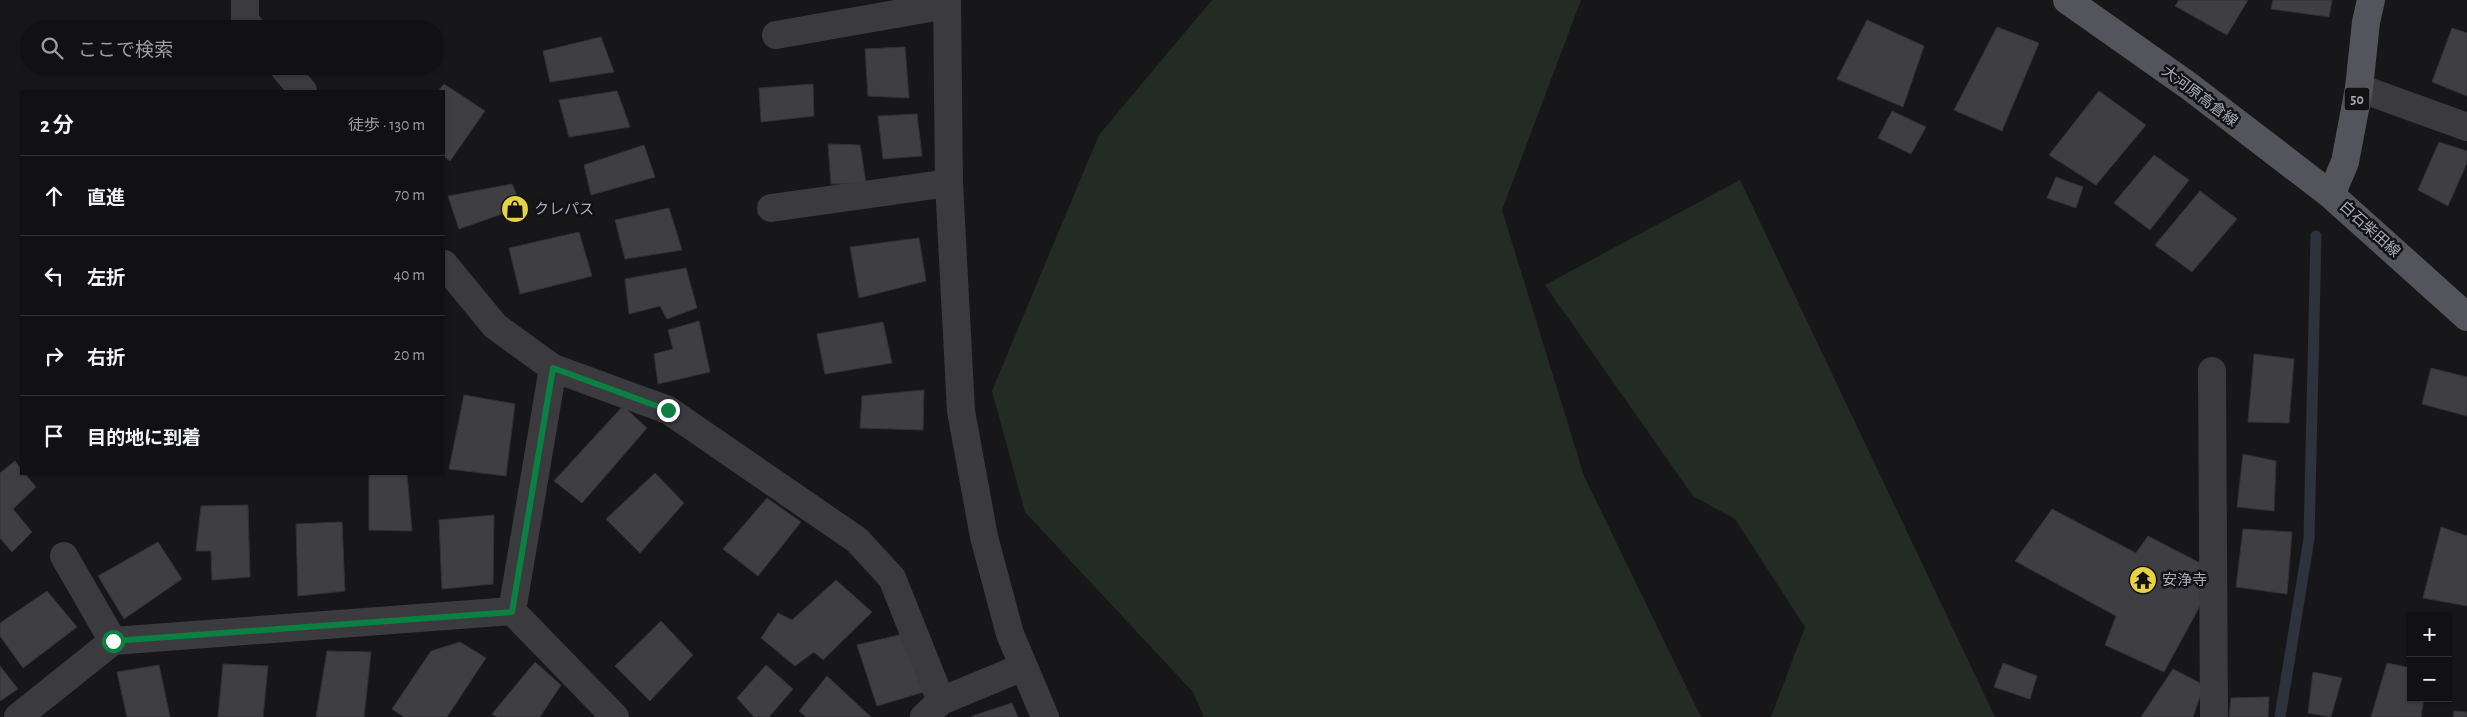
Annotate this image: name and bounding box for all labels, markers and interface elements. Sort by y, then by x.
search box [20,20,445,75]
icon: search [38,34,66,62]
text: ここで検索 [78,41,173,60]
street label: 大河原高倉線 [2159,63,2241,129]
road number: 50 [2344,88,2370,110]
text: 2 分 [40,115,74,136]
text: 徒歩 · 130 m [348,117,425,133]
icon: ahead [40,182,68,210]
text: 70 m [394,187,425,203]
text: 直進 [87,189,125,208]
shop icon: クレパス [500,194,530,224]
street label: 白石柴田線 [2337,198,2403,260]
place label: クレパス [534,201,594,217]
icon: left [40,262,68,290]
text: 40 m [393,267,425,283]
text: 左折 [87,269,125,288]
icon: right [40,342,68,370]
text: 20 m [394,347,425,363]
text: 右折 [87,349,125,368]
route end [657,399,680,422]
icon: arrive [40,422,68,450]
text: 目的地に到着 [87,429,201,448]
temple icon: 安浄寺 [2128,565,2158,595]
place label: 安浄寺 [2162,572,2207,588]
map controls [2407,612,2452,702]
button: + [2407,612,2452,657]
route start [102,630,125,653]
button: − [2407,657,2452,702]

